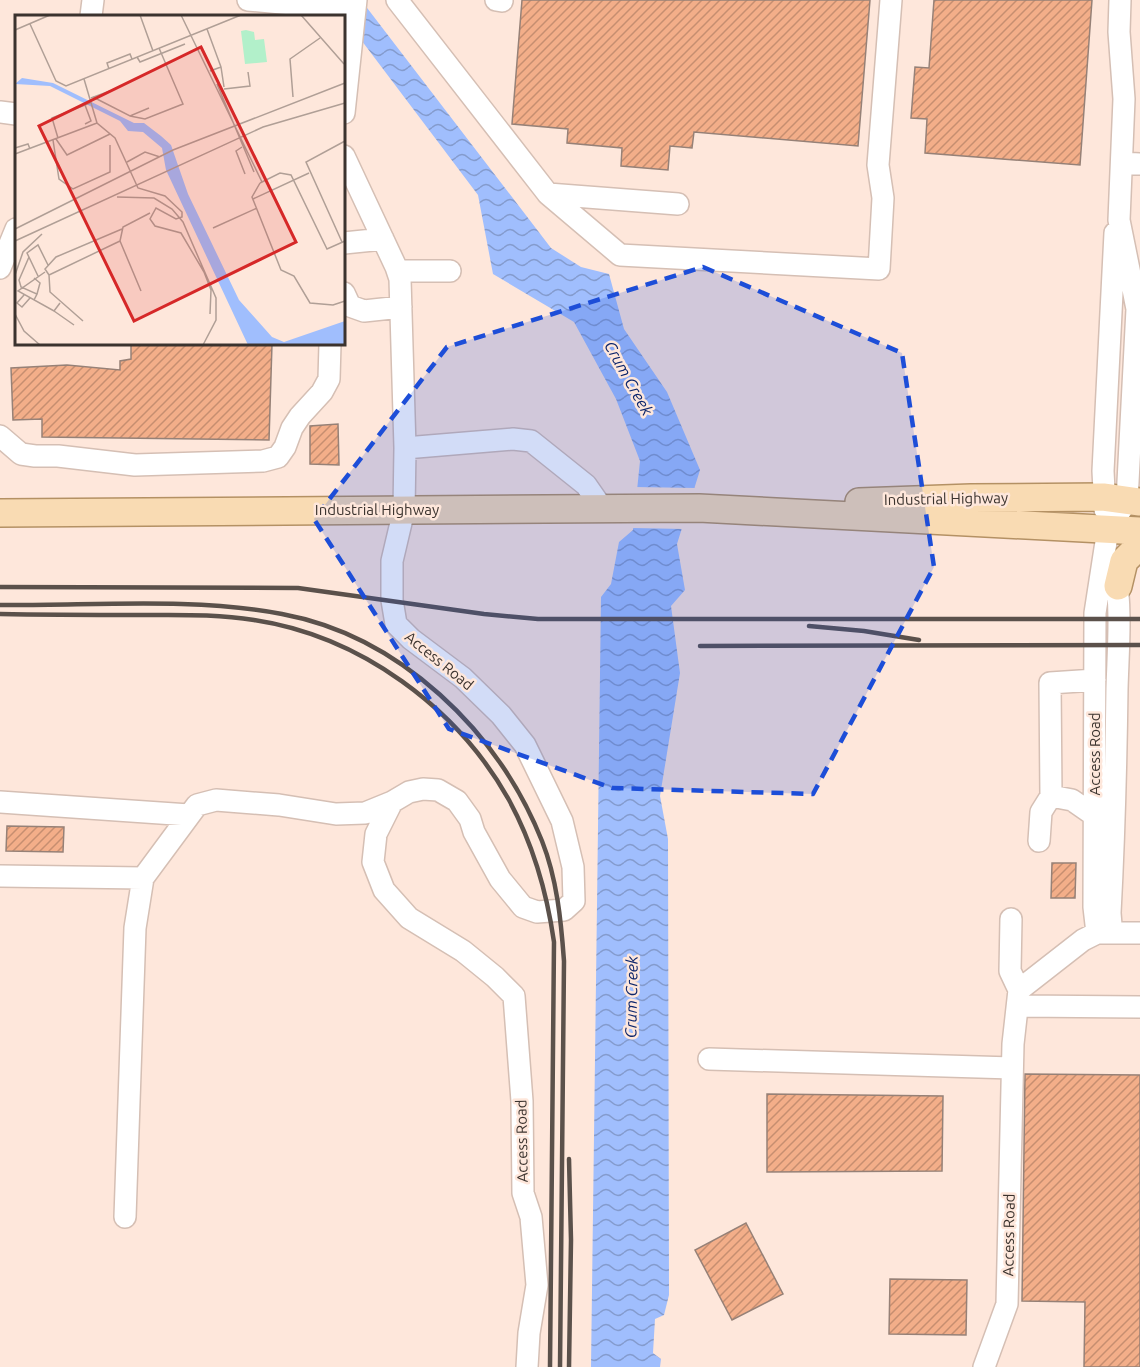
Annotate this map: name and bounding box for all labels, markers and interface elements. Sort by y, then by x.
inset map [15,15,345,345]
water label: Crum Creek [601,338,657,419]
street label: Industrial Highway [884,489,1008,508]
street label: Industrial Highway [315,501,439,518]
street label: Access Road [402,628,477,693]
street label: Access Road [1086,713,1103,795]
water label: Crum Creek [621,955,641,1038]
street label: Access Road [512,1099,531,1183]
street label: Access Road [999,1193,1018,1277]

